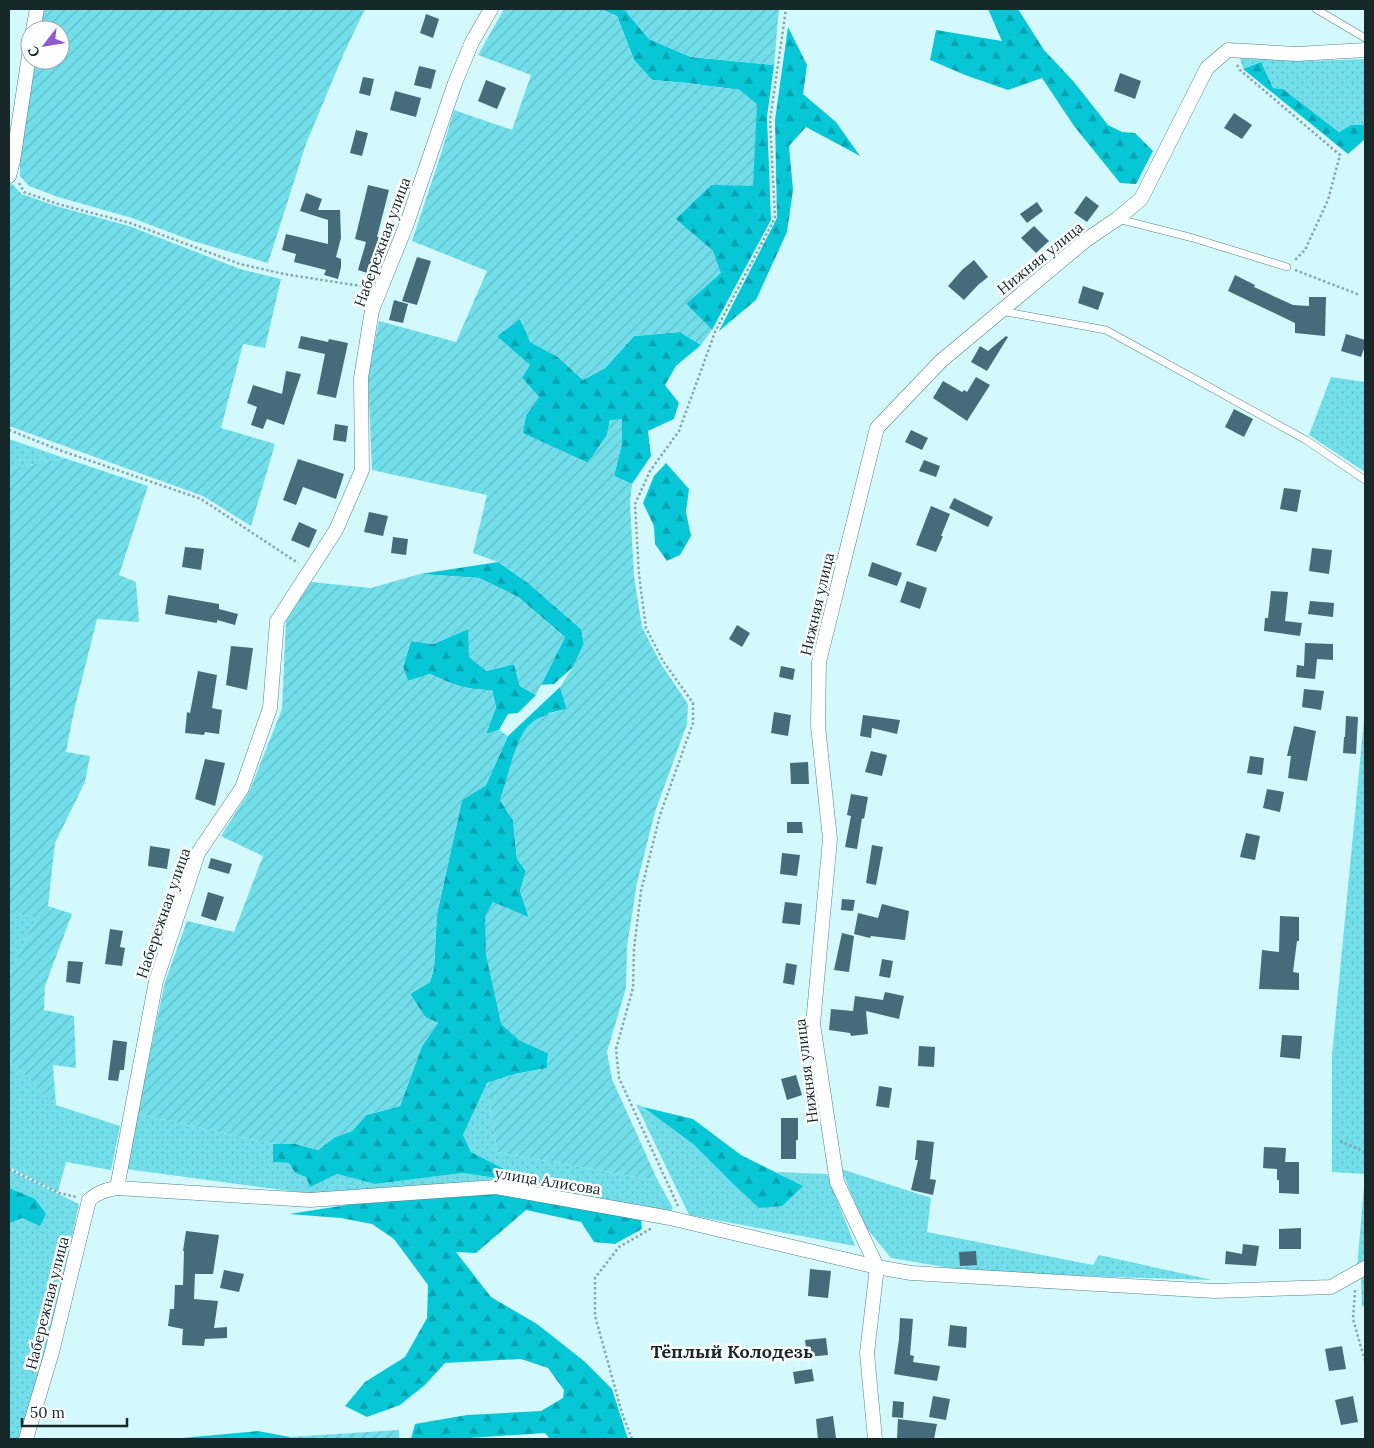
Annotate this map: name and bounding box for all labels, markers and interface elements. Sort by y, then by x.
north arrow [20,20,70,70]
text: С [23,43,44,60]
street label: Набережная улица [350,174,414,309]
street label: Нижняя улица [993,217,1087,299]
street label: Нижняя улица [796,550,838,657]
street label: Набережная улица [132,845,194,981]
street label: Нижняя улица [790,1017,822,1124]
street label: улица Алисова [494,1163,603,1199]
street label: Набережная улица [21,1234,73,1372]
district label: Тёплый Колодезь [651,1340,813,1363]
scale bar [22,1396,128,1428]
text: 50 m [30,1403,65,1422]

